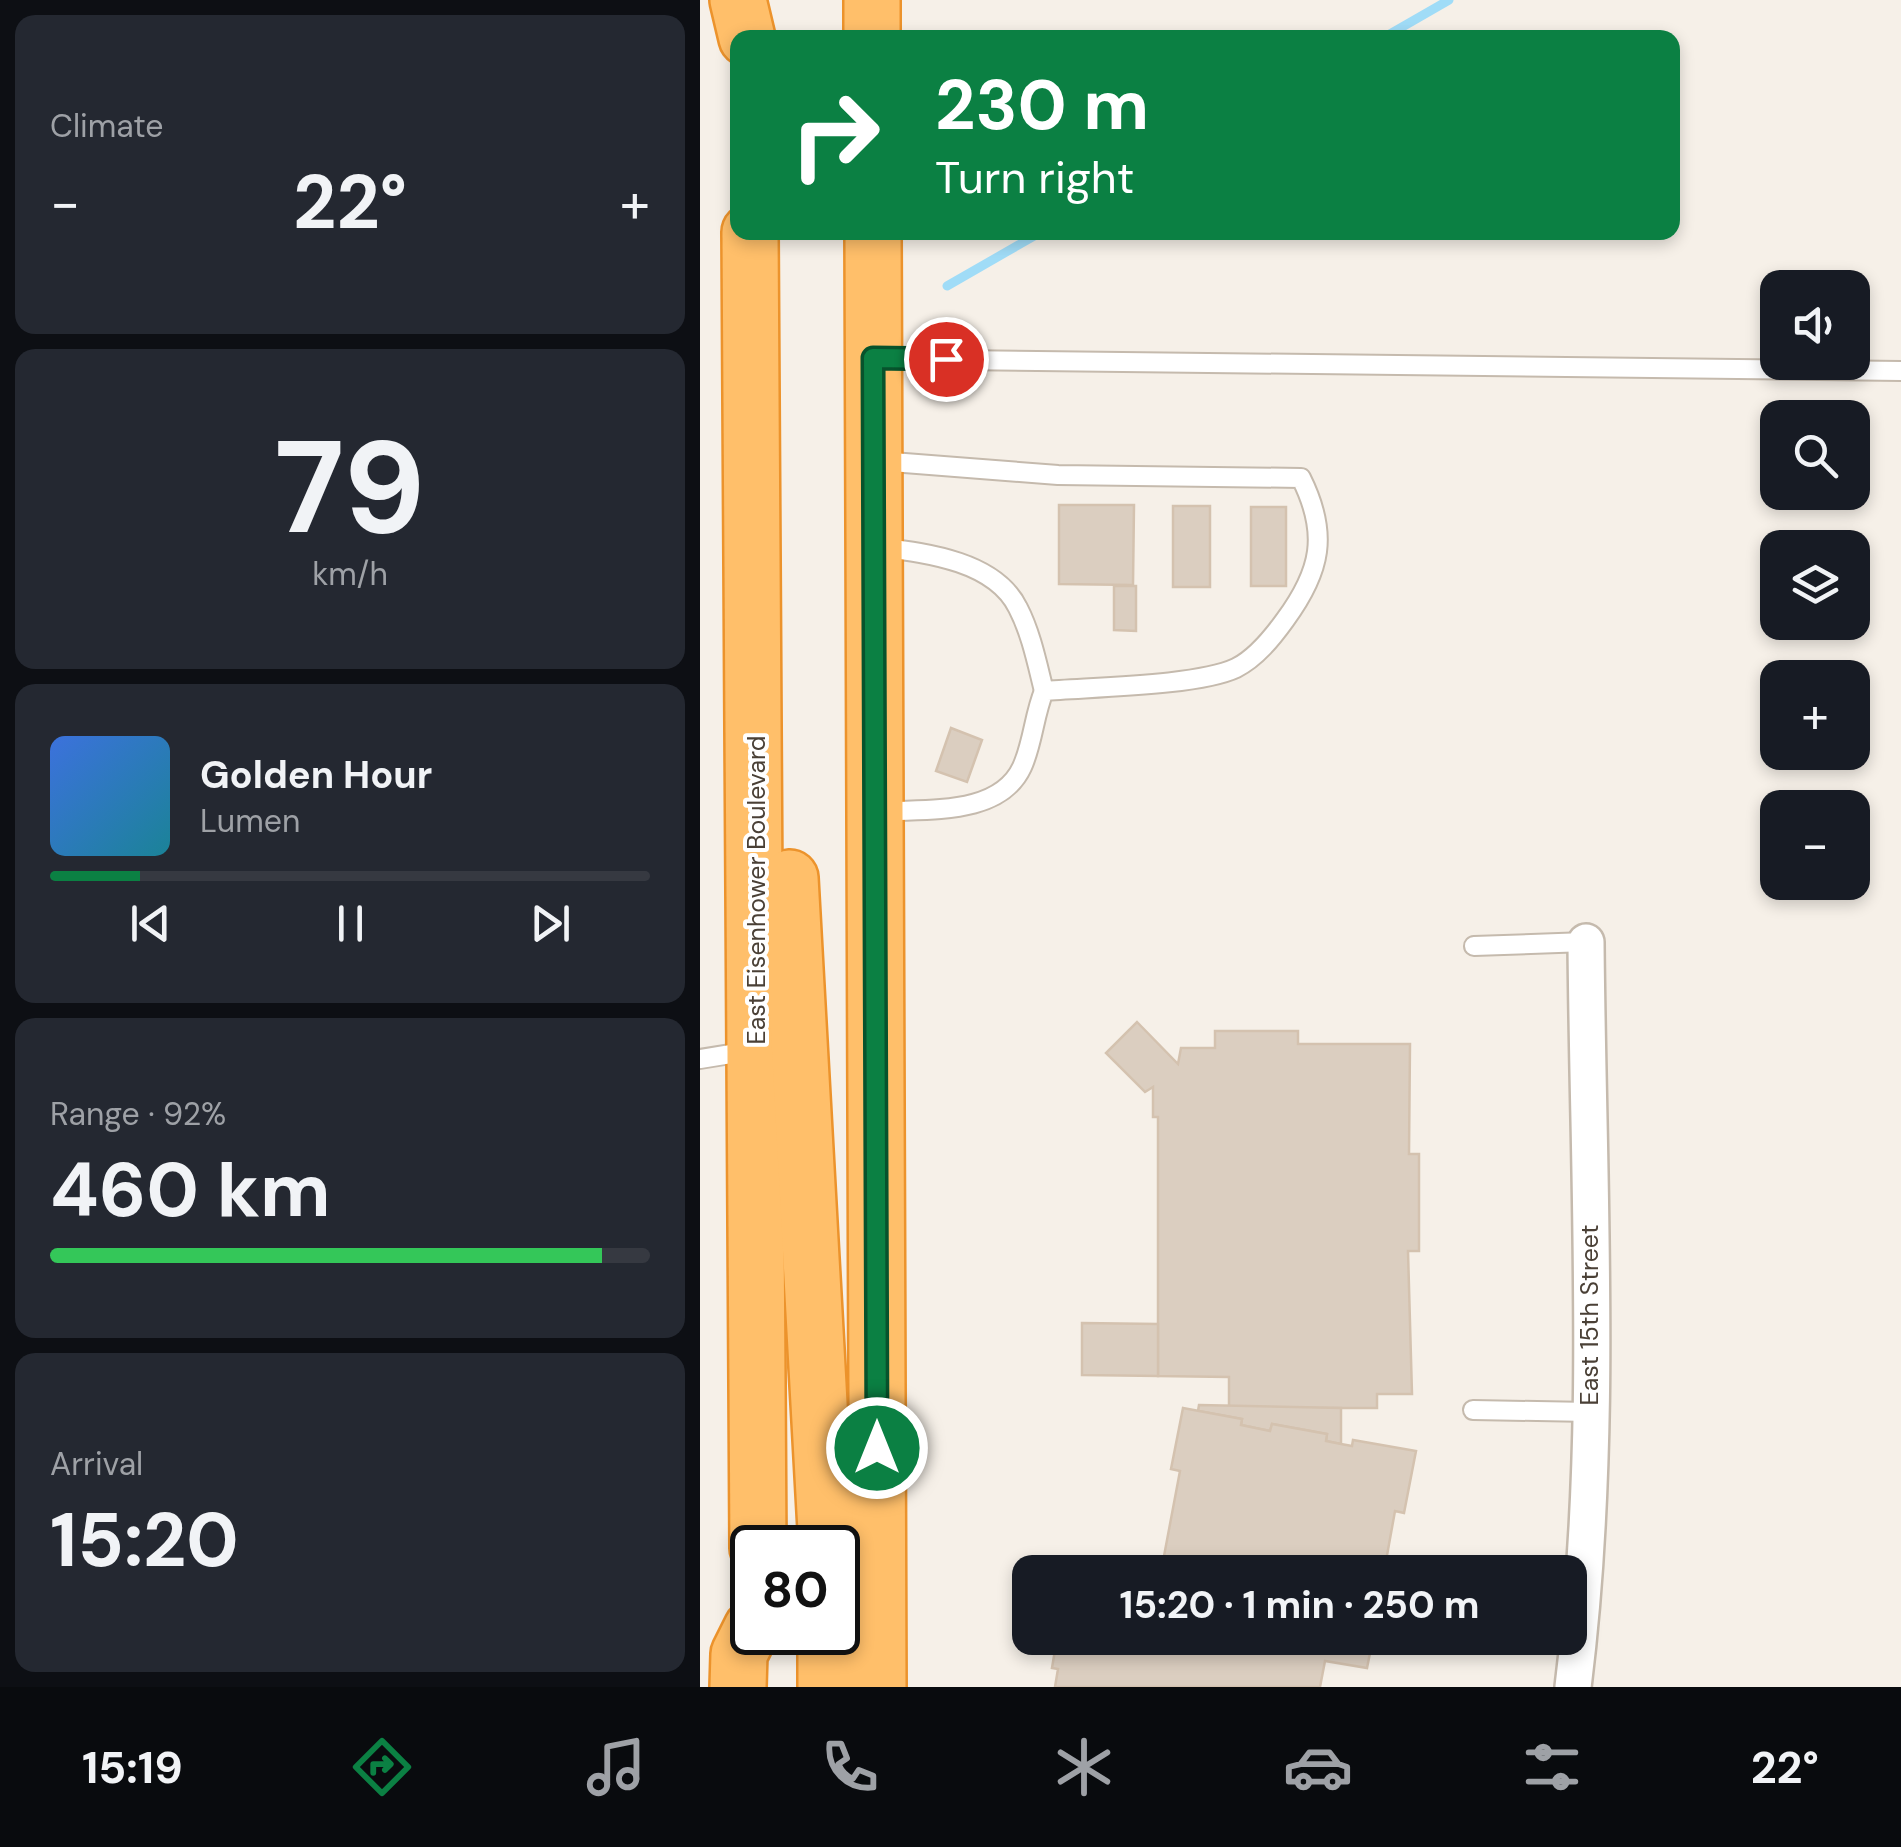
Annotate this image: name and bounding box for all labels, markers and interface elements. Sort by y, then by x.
text: 230 m [935,60,1149,151]
icon: right [770,70,900,200]
text: Climate [50,105,164,147]
text: Turn right [935,148,1134,207]
text: 22° [293,154,407,251]
text: − [50,167,80,239]
text: + [620,167,650,239]
map controls [1760,270,1870,900]
button: sound [1760,270,1870,380]
pin [904,317,989,402]
icon: arrive [919,332,974,387]
button: search [1760,400,1870,510]
text: 79 [275,403,425,572]
button: layers [1760,530,1870,640]
text: km/h [312,553,388,595]
button: + [1760,660,1870,770]
street label: East Eisenhower Boulevard [740,736,773,1044]
text: Golden Hour [200,750,432,800]
button: − [1760,790,1870,900]
text: Lumen [200,800,300,842]
icon: previous [123,896,178,951]
icon: pause [323,896,378,951]
icon: next [523,896,578,951]
text: Range · 92% [50,1093,226,1135]
text: 460 km [50,1142,331,1239]
street label: East 15th Street [1573,1225,1606,1405]
position arrow [825,1396,929,1500]
text: Arrival [50,1443,143,1485]
text: 15:20 [50,1492,239,1589]
speed limit sign: 80 [730,1525,860,1655]
text: 15:20 · 1 min · 250 m [1120,1580,1479,1630]
icon: directions [347,1732,417,1802]
icon: music [581,1732,651,1802]
icon: phone [815,1732,885,1802]
icon: climate [1049,1732,1119,1802]
icon: car [1283,1732,1353,1802]
icon: filters [1517,1732,1587,1802]
text: 15:19 [82,1738,183,1797]
text: 22° [1751,1738,1819,1797]

